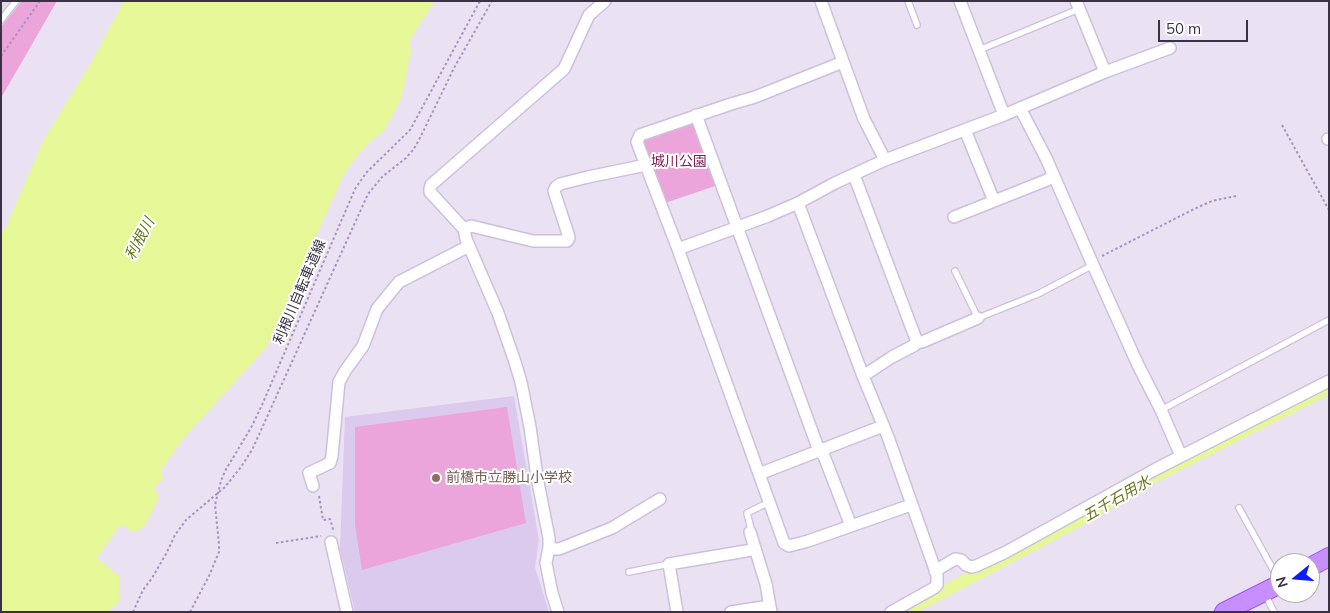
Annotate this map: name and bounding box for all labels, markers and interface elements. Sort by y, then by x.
scale bar [1160,10,1250,42]
text: 50 m [1166,19,1201,38]
park label: 城川公園 [651,154,707,170]
water label: 利根川 [121,215,159,263]
street label: 利根川自転車道線 [270,237,330,347]
place label: 前橋市立勝山小学校 [446,470,572,486]
marker: 前橋市立勝山小学校 [430,472,442,484]
water label: 五千石用水 [1080,472,1154,526]
north arrow [1270,553,1320,603]
text: N [1271,574,1292,590]

